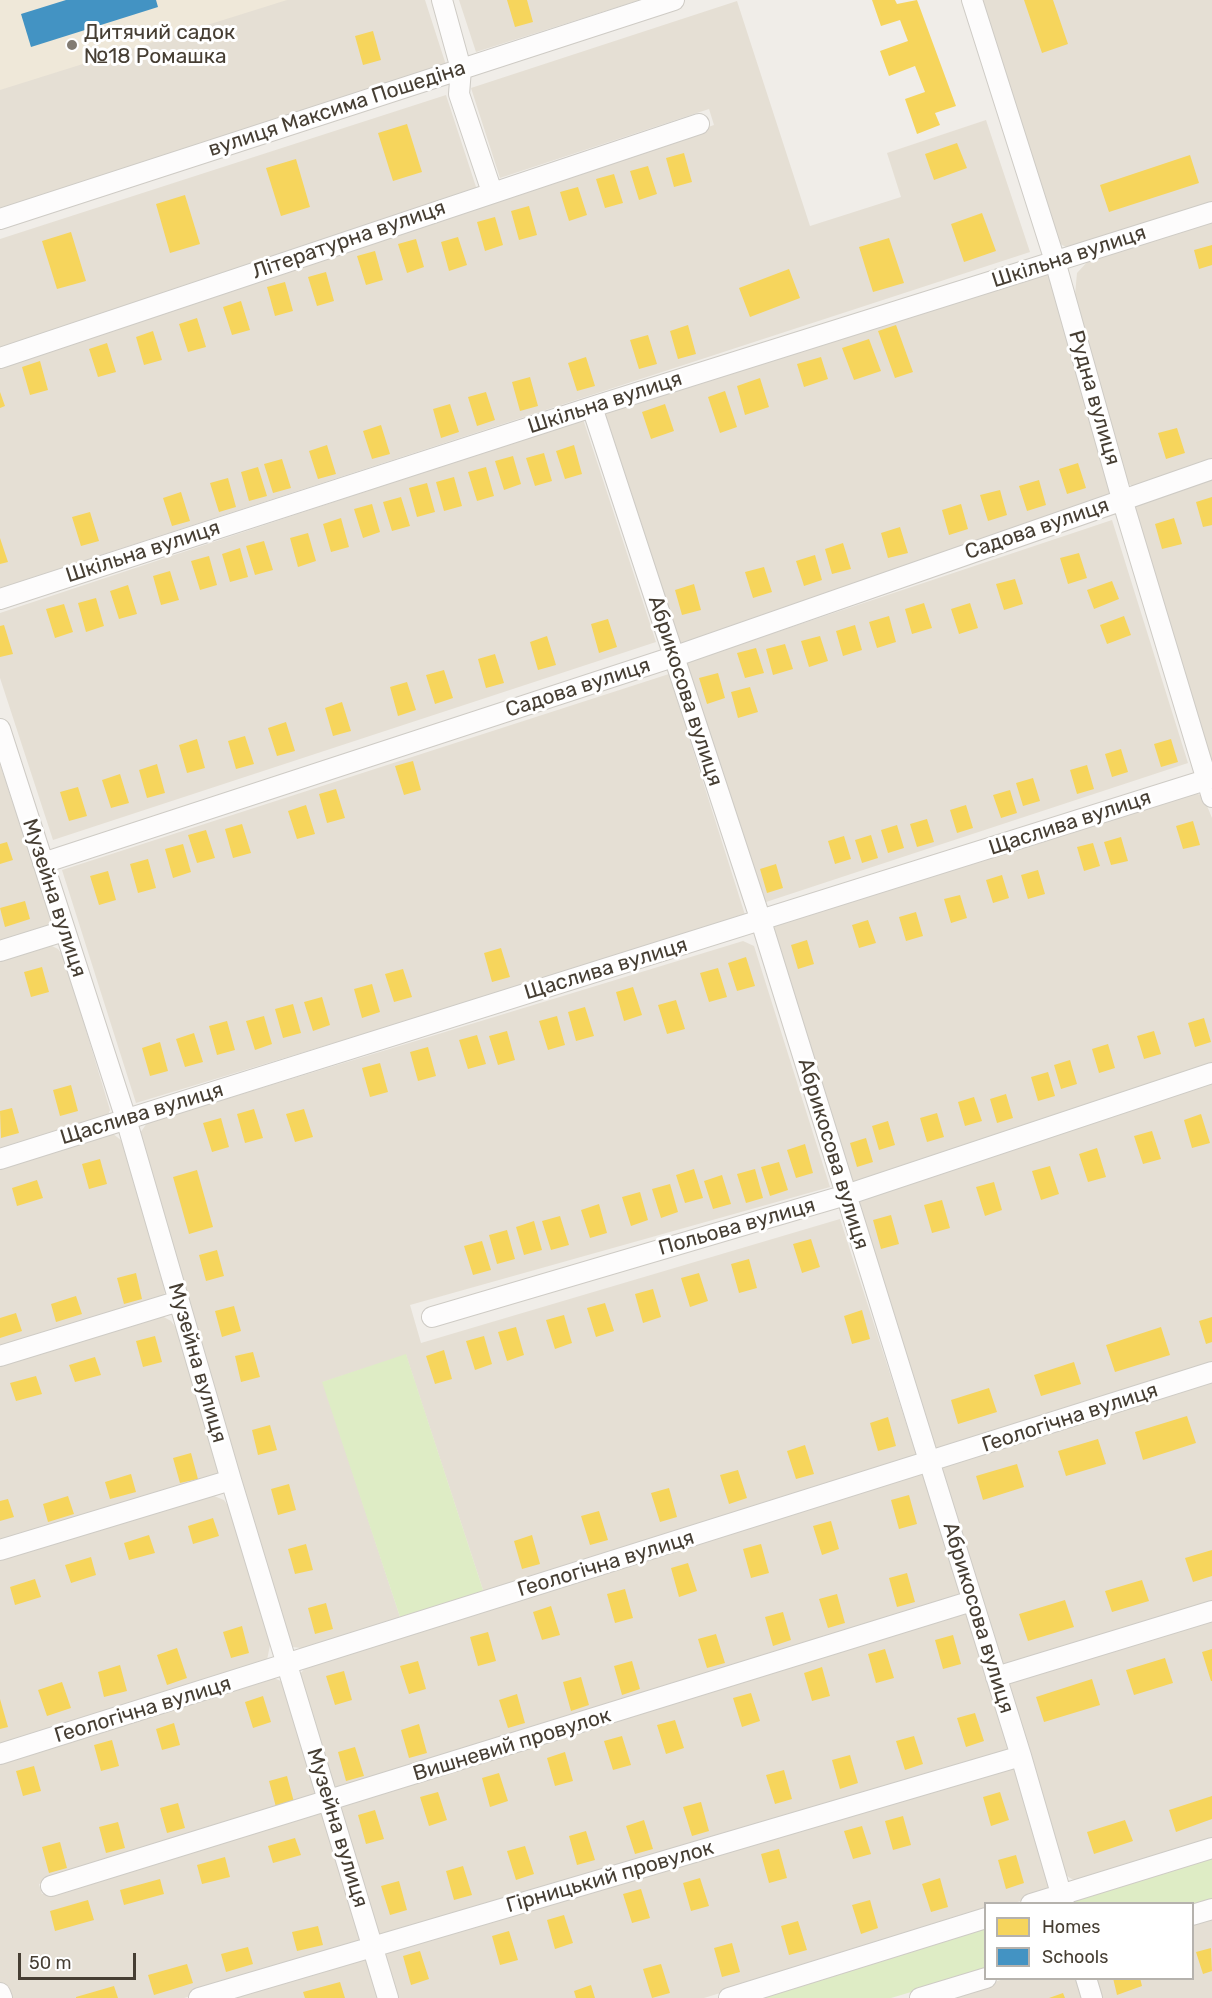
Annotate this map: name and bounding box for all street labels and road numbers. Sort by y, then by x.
street label: вулиця Максима Пошедіна [205,55,469,163]
street label: Літературна вулиця [249,195,449,285]
street label: Шкільна вулиця [989,220,1149,294]
street label: Рудна вулиця [1063,328,1125,468]
street label: Шкільна вулиця [525,366,685,440]
street label: Садова вулиця [962,493,1112,565]
street label: Шкільна вулиця [63,515,223,589]
street label: Абрикосова вулиця [642,593,728,789]
street label: Садова вулиця [502,653,654,723]
street label: Щаслива вулиця [986,785,1154,861]
street label: Музейна вулиця [17,816,91,980]
street label: Щаслива вулиця [521,932,691,1006]
street label: Абрикосова вулиця [792,1055,874,1253]
street label: Щаслива вулиця [57,1077,227,1151]
street label: Польова вулиця [656,1193,818,1261]
street label: Музейна вулиця [162,1280,232,1446]
street label: Геологічна вулиця [979,1378,1161,1458]
street label: Абрикосова вулиця [937,1519,1019,1717]
street label: Геологічна вулиця [515,1525,697,1603]
street label: Геологічна вулиця [52,1671,234,1749]
street label: Вишневий провулок [410,1703,614,1787]
street label: Музейна вулиця [301,1745,373,1911]
street label: Гірницький провулок [503,1835,717,1919]

